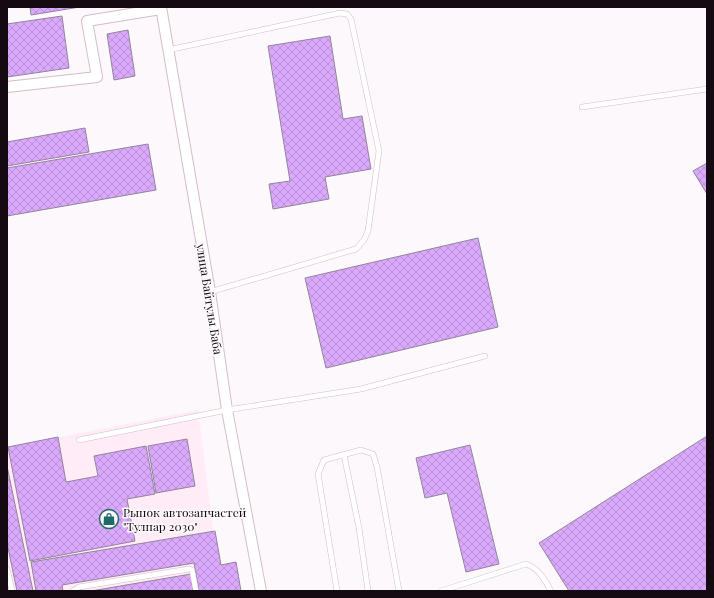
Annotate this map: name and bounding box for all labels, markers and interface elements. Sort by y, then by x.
street label: улица Байтулы Баба [193,241,227,356]
place label: Рынок автозапчастей "Тулпар 2030" [123,504,247,534]
shop icon: Рынок автозапчастей "Тулпар 2030" [98,508,120,530]

